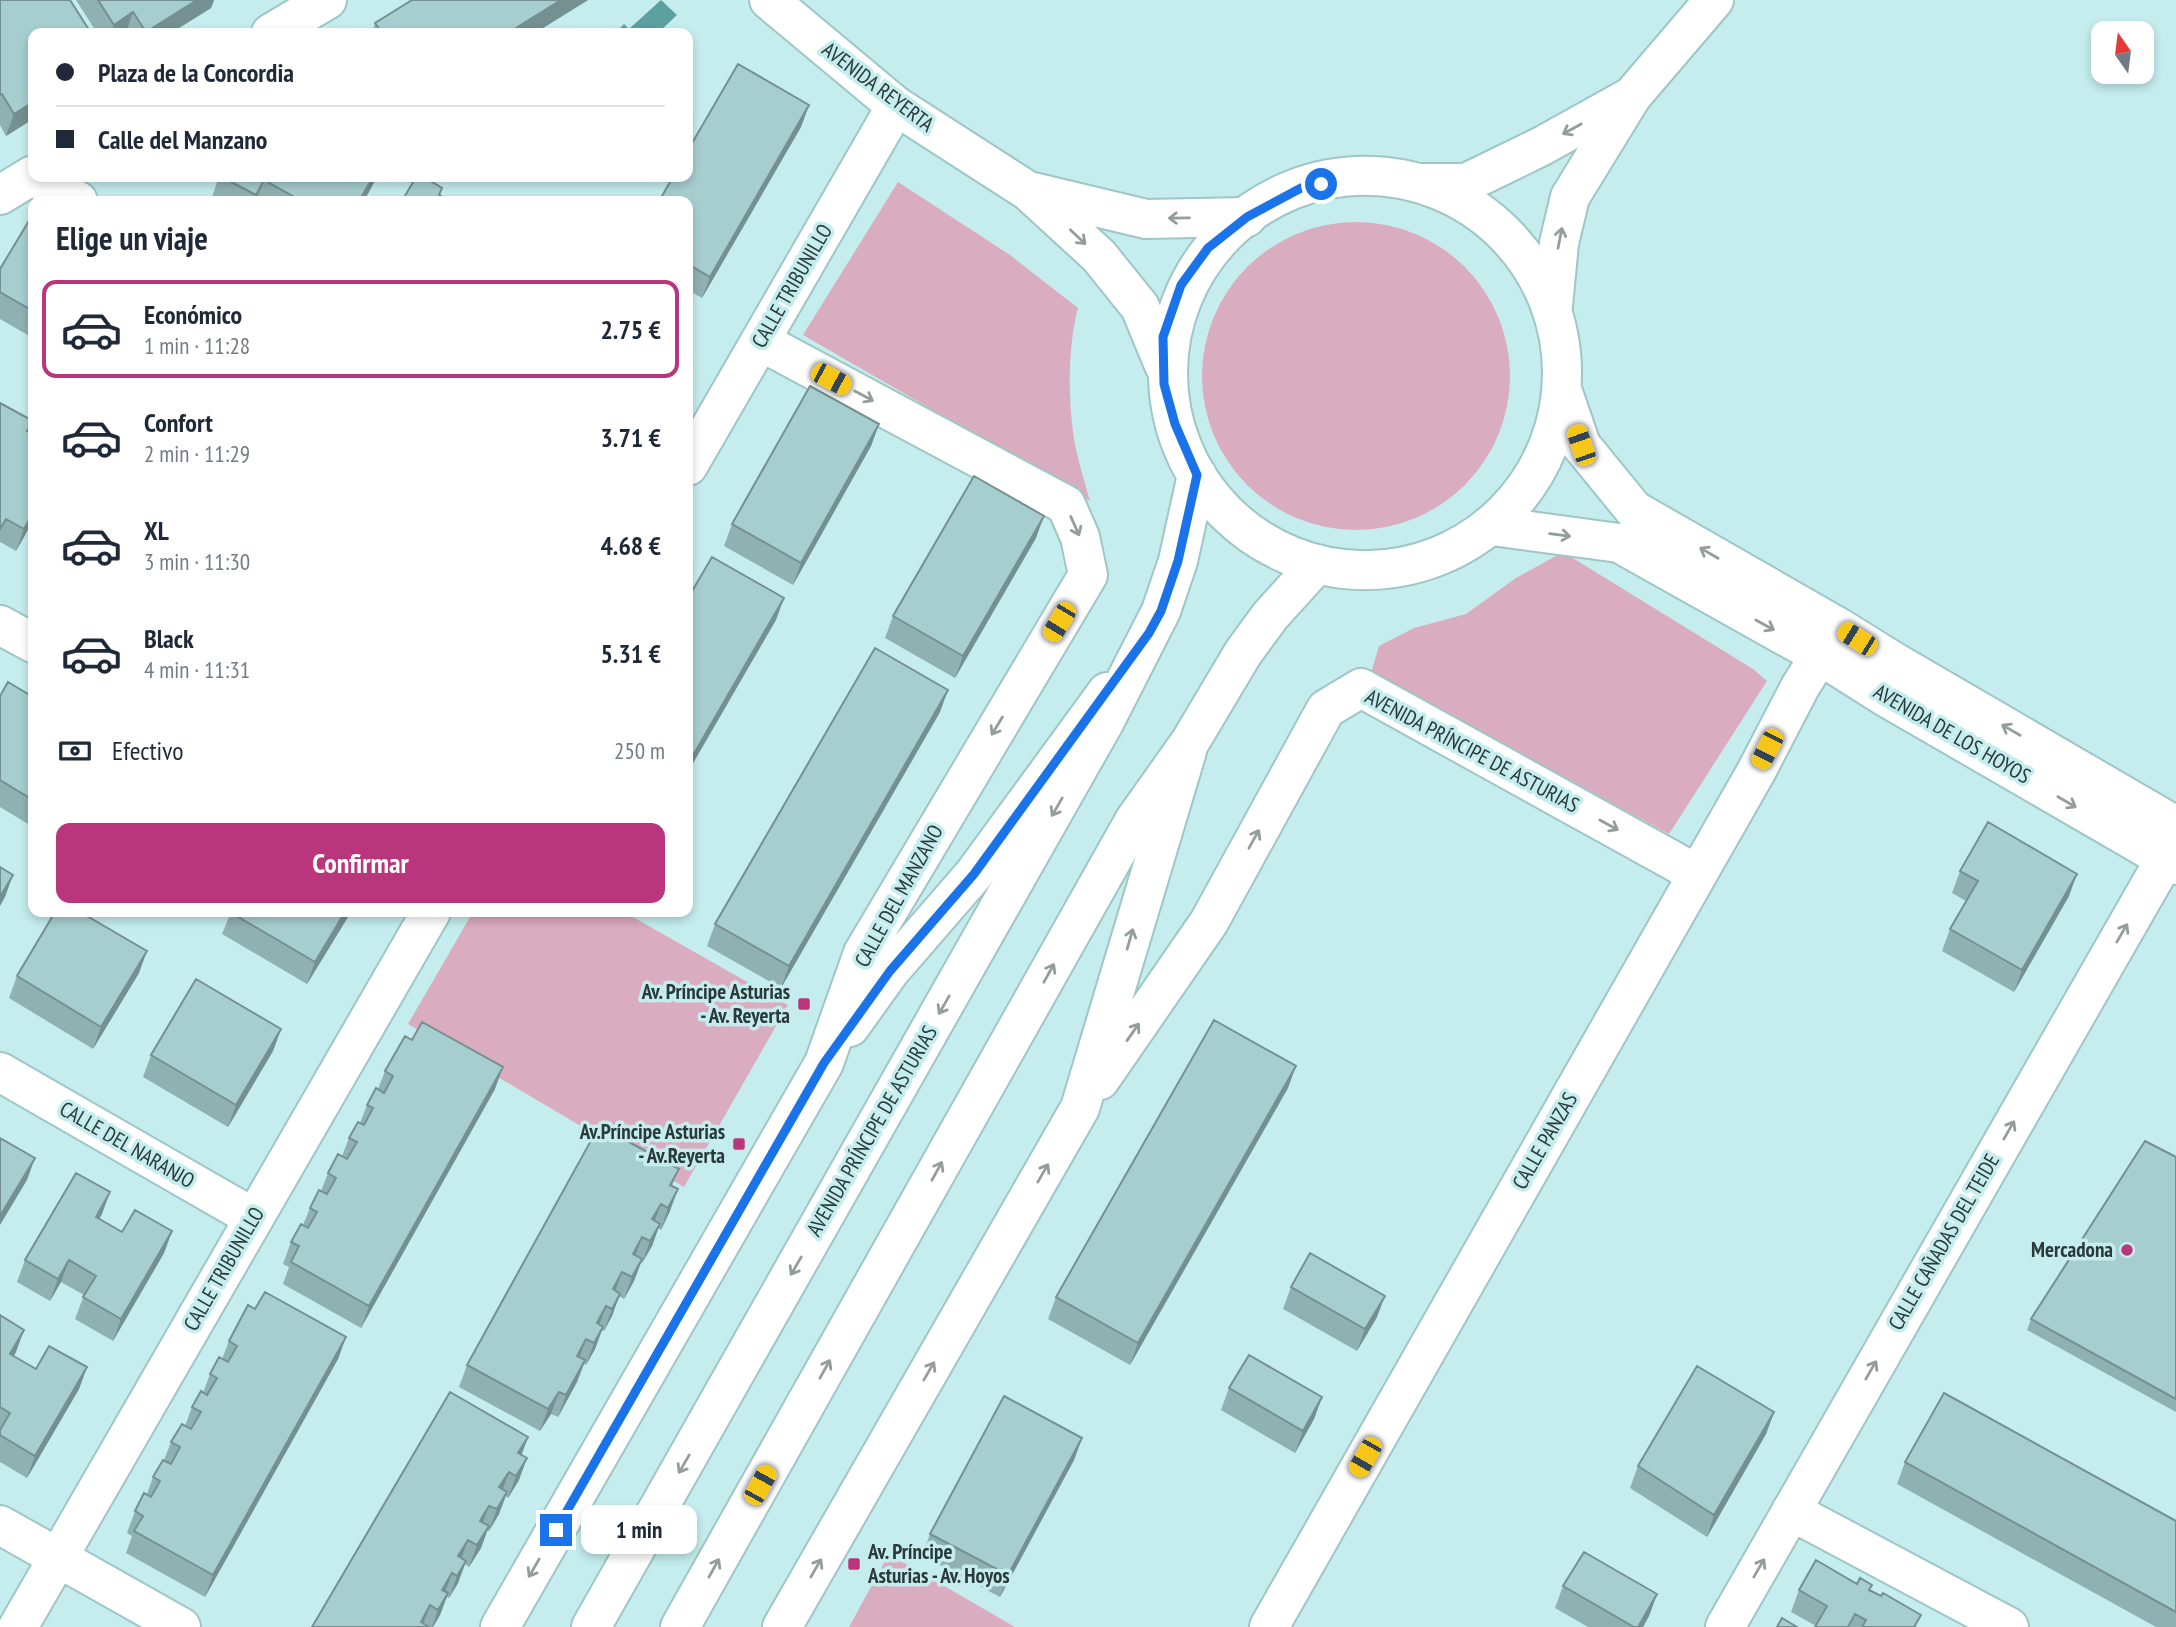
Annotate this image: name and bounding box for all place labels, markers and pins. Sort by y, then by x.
place label: Av. Príncipe Asturias - Av. Reyerta [641,978,790,1029]
marker: Av. Príncipe Asturias - Av. Reyerta [796,996,812,1012]
place label: Av.Príncipe Asturias - Av.Reyerta [579,1118,725,1169]
marker: Av.Príncipe Asturias - Av.Reyerta [731,1136,747,1152]
place label: Mercadona [2031,1236,2113,1263]
marker: Mercadona [2119,1242,2135,1258]
place label: Av. Príncipe Asturias - Av. Hoyos [867,1538,1010,1589]
marker: Av. Príncipe Asturias - Av. Hoyos [846,1556,862,1572]

